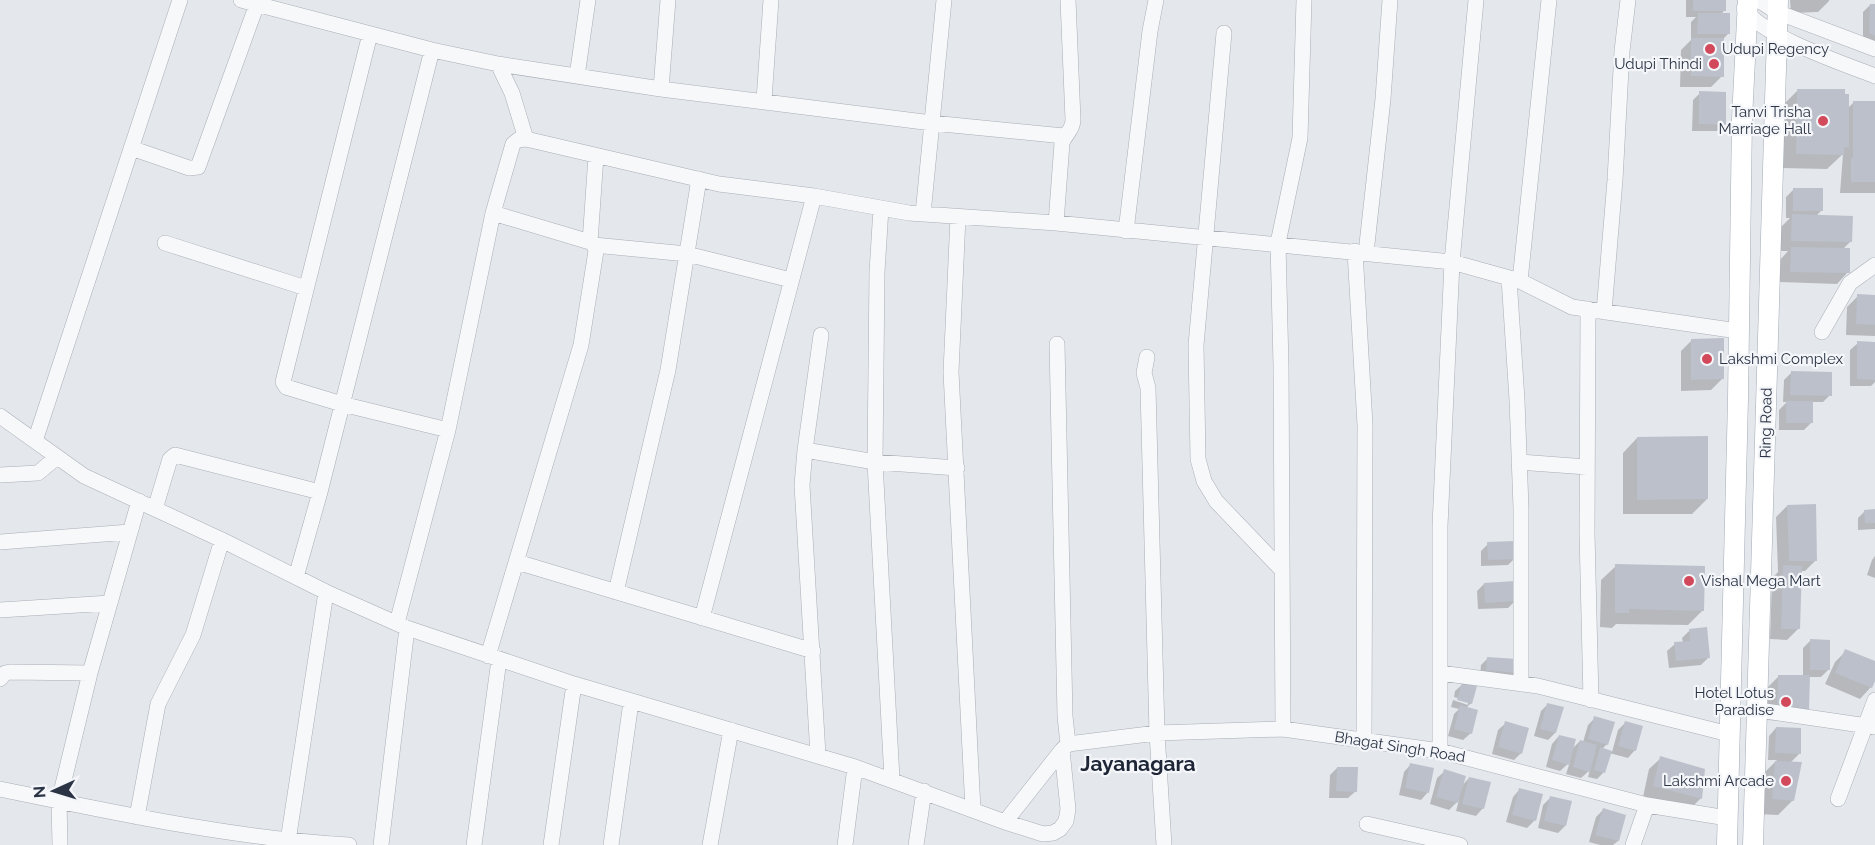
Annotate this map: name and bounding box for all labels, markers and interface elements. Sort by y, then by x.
place label: Udupi Regency [1722,40,1829,58]
marker: Udupi Regency [1703,42,1717,56]
place label: Udupi Thindi [1614,55,1702,73]
marker: Udupi Thindi [1707,57,1721,71]
place label: Tanvi Trisha Marriage Hall [1719,103,1812,138]
marker: Tanvi Trisha Marriage Hall [1816,114,1830,128]
place label: Lakshmi Complex [1719,350,1844,368]
marker: Lakshmi Complex [1700,352,1714,366]
street label: Ring Road [1756,387,1776,459]
place label: Vishal Mega Mart [1701,572,1821,590]
marker: Vishal Mega Mart [1682,574,1696,588]
place label: Hotel Lotus Paradise [1695,684,1774,719]
marker: Hotel Lotus Paradise [1779,695,1793,709]
street label: Bhagat Singh Road [1333,728,1467,766]
district label: Jayanagara [1080,751,1196,776]
north arrow [24,761,84,821]
place label: Lakshmi Arcade [1663,772,1774,790]
marker: Lakshmi Arcade [1779,774,1793,788]
text: N [30,785,49,799]

